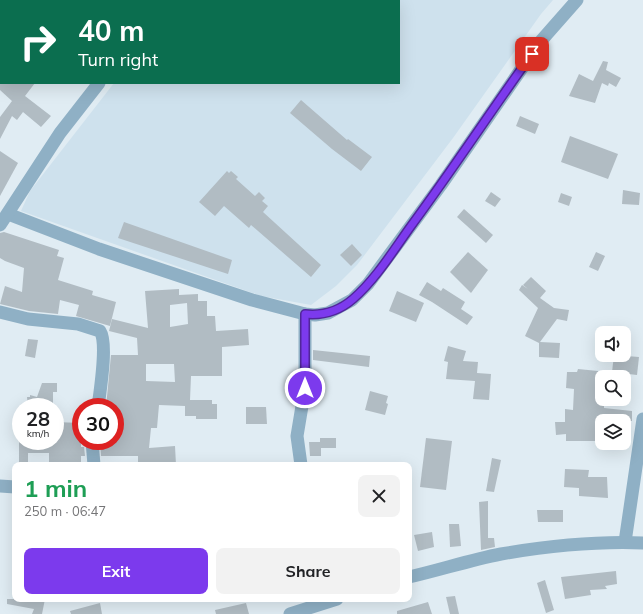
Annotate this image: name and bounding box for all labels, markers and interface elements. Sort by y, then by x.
text: 40 m [78,13,144,48]
icon: right [12,16,64,68]
pin [515,37,549,71]
icon: arrive [521,43,543,65]
text: Turn right [78,48,158,71]
map controls [595,326,631,450]
button: sound [595,326,631,362]
position arrow [284,367,326,409]
button: search [595,370,631,406]
speed limit sign: 30 [72,398,124,450]
text: 28 [26,406,50,431]
button: layers [595,414,631,450]
text: km/h [27,427,49,440]
text: 1 min [24,473,87,503]
button: close [358,475,400,517]
text: 250 m · 06:47 [24,503,106,519]
button: Exit [24,548,208,594]
button: Share [216,548,400,594]

